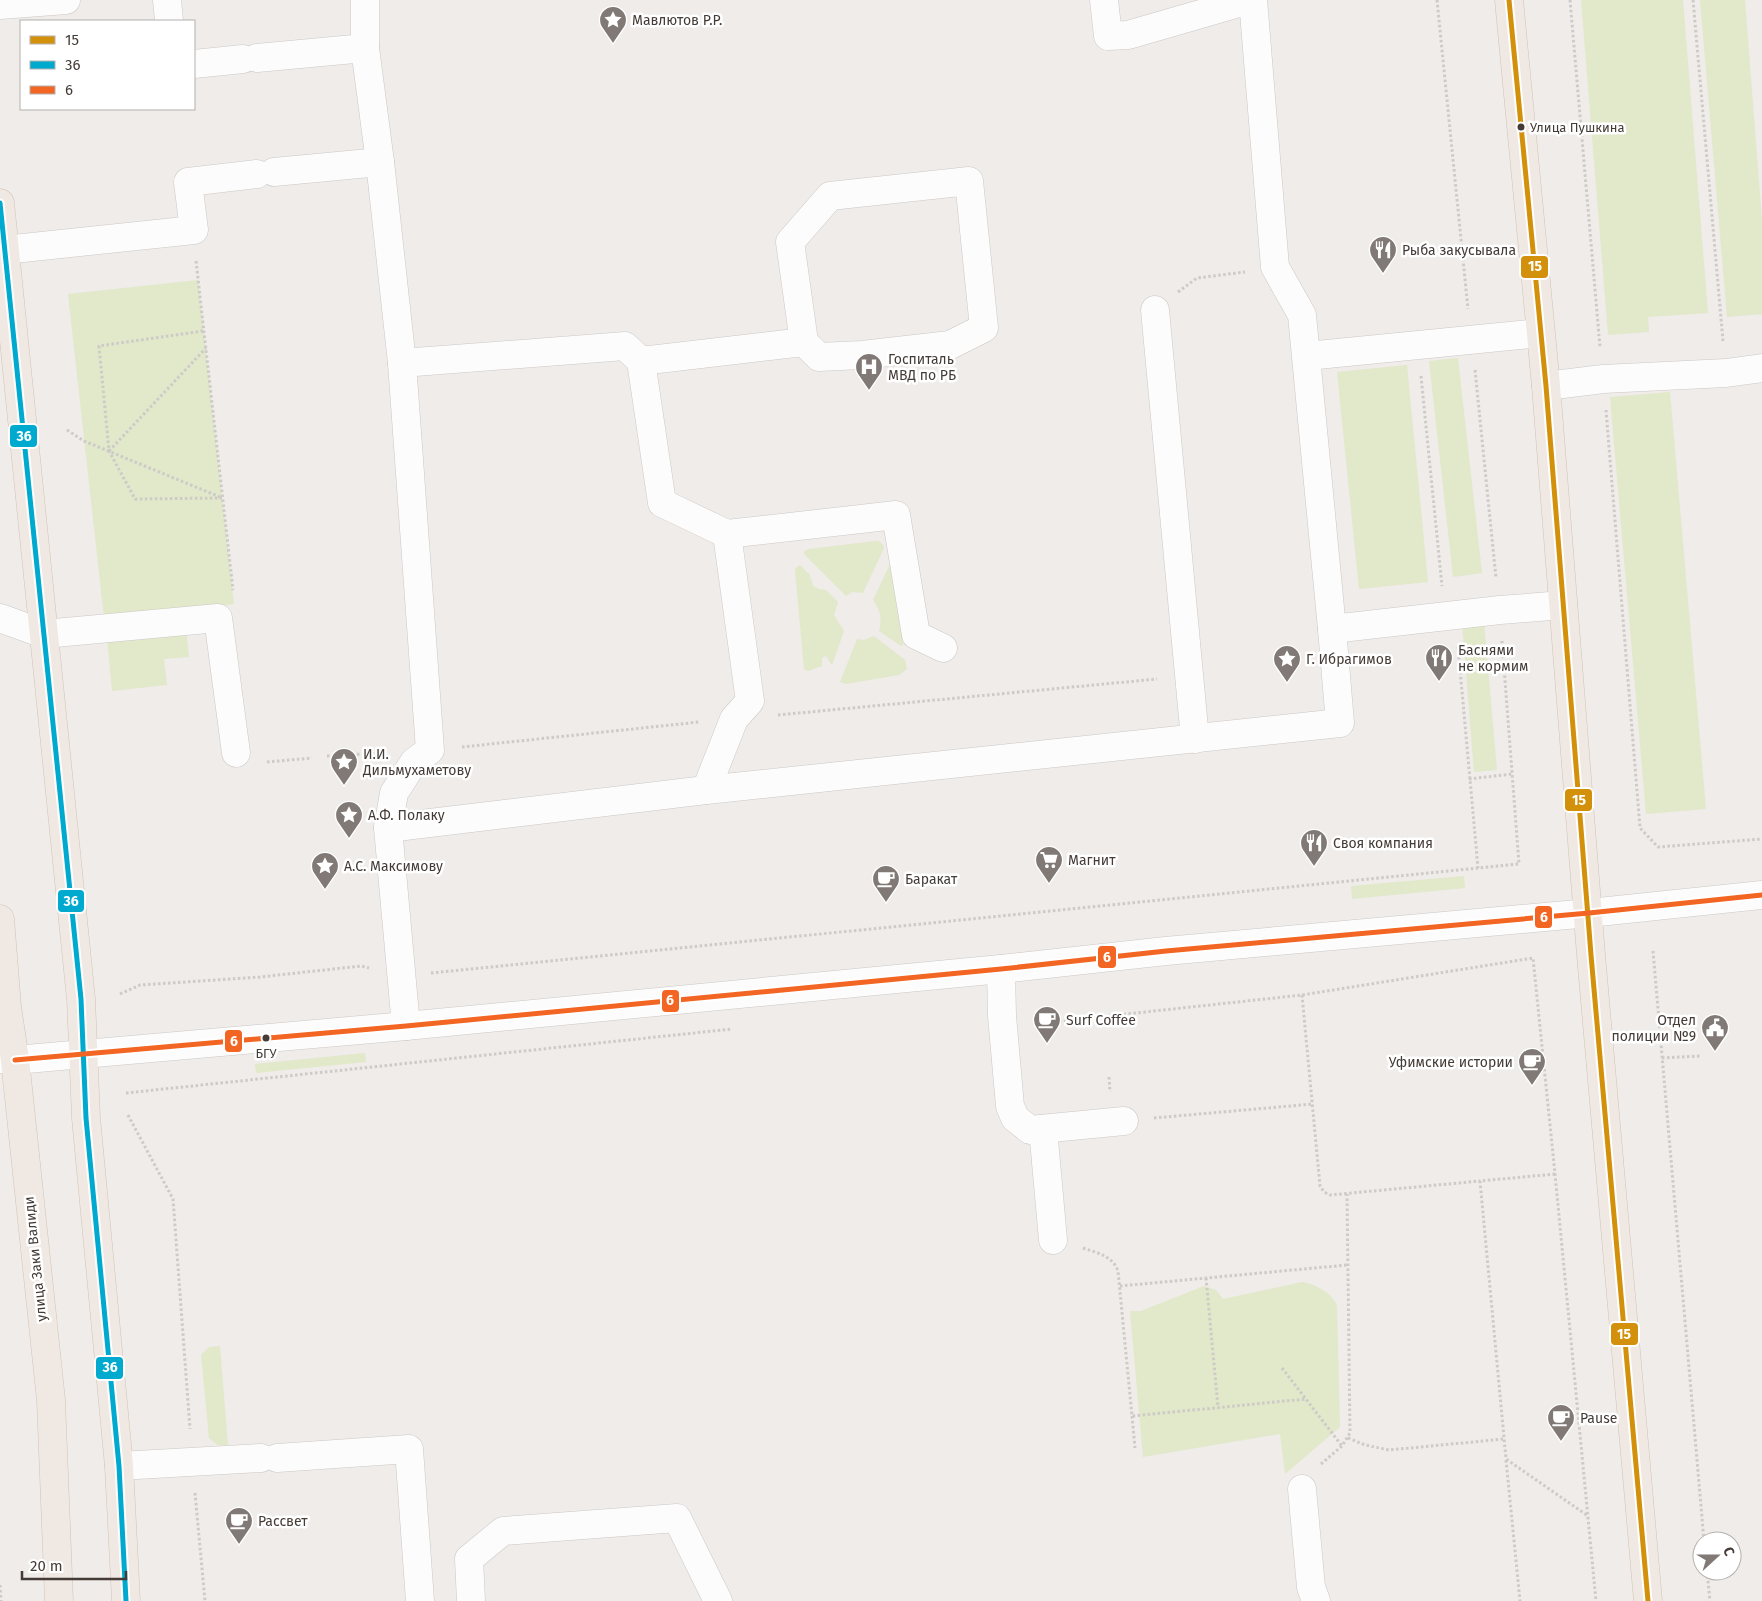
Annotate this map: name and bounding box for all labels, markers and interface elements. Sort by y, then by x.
place icon: Мавлютов Р.Р. [598,5,628,44]
place label: Мавлютов Р.Р. [632,12,722,29]
legend [20,20,195,110]
text: 15 [65,31,79,49]
text: 36 [65,56,80,74]
text: 6 [65,81,73,99]
place label: Улица Пушкина [1530,120,1625,135]
marker: Улица Пушкина [1516,122,1526,132]
restaurant icon: Рыба закусывала [1368,235,1398,274]
place label: Рыба закусывала [1402,242,1516,259]
line badge: 15 [1520,255,1549,279]
text: 15 [1528,258,1542,275]
place label: Госпиталь МВД по РБ [888,351,956,384]
hospital icon: Госпиталь МВД по РБ [854,352,884,391]
line badge: 36 [9,424,38,448]
text: 36 [15,428,32,445]
place label: Баснями не кормим [1458,642,1528,675]
restaurant icon: Баснями не кормим [1424,643,1454,682]
place icon: Г. Ибрагимов [1272,644,1302,683]
place label: Г. Ибрагимов [1306,651,1392,668]
place label: И.И. Дильмухаметову [362,746,471,779]
place icon: И.И. Дильмухаметову [329,747,359,786]
line badge: 15 [1564,788,1593,812]
text: 15 [1572,792,1586,809]
place icon: А.Ф. Полаку [334,800,364,839]
place label: А.Ф. Полаку [368,807,445,824]
restaurant icon: Своя компания [1299,828,1329,867]
place label: Своя компания [1333,835,1433,852]
supermarket icon: Магнит [1034,845,1064,884]
place icon: А.С. Максимову [310,851,340,890]
place label: Магнит [1068,852,1116,869]
place label: А.С. Максимову [344,858,443,875]
cafe icon: Баракат [871,864,901,903]
place label: Баракат [905,871,958,888]
line badge: 36 [57,889,85,913]
text: 36 [62,893,79,910]
line badge: 6 [1534,905,1553,929]
text: 6 [1540,909,1548,926]
line badge: 6 [1097,945,1117,969]
text: 6 [1103,949,1111,966]
line badge: 6 [661,989,680,1013]
text: 6 [666,992,674,1009]
cafe icon: Surf Coffee [1032,1005,1062,1044]
place label: Surf Coffee [1066,1012,1136,1029]
place label: Отдел полиции №9 [1611,1012,1696,1045]
public building icon: Отдел полиции №9 [1700,1013,1730,1052]
line badge: 6 [224,1029,243,1053]
text: 6 [230,1033,238,1050]
marker: БГУ [261,1033,271,1043]
place label: БГУ [255,1046,278,1061]
cafe icon: Уфимские истории [1517,1047,1547,1086]
place label: Уфимские истории [1389,1054,1513,1071]
street label: улица Заки Валиди [20,1195,51,1322]
line badge: 15 [1610,1322,1639,1346]
text: 15 [1617,1326,1631,1343]
line badge: 36 [95,1356,124,1380]
text: 36 [101,1359,118,1376]
cafe icon: Pause [1546,1403,1576,1442]
place label: Pause [1580,1410,1617,1427]
cafe icon: Рассвет [224,1506,254,1545]
place label: Рассвет [258,1513,308,1530]
north arrow [1692,1531,1742,1581]
text: С [1719,1545,1738,1558]
scale bar [22,1548,126,1580]
text: 20 m [30,1557,63,1575]

